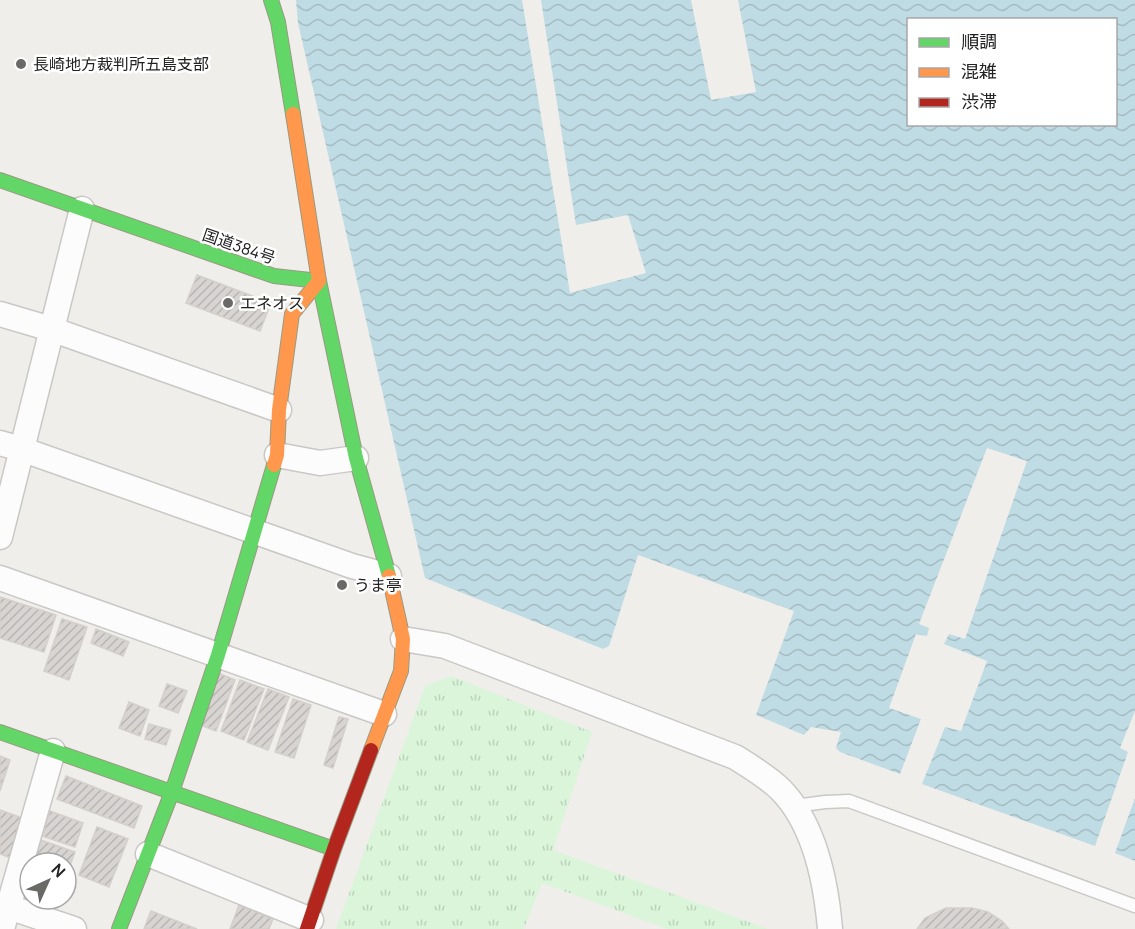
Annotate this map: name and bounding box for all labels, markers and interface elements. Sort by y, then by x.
legend [907,18,1117,126]
text: 順調 [961,29,997,53]
place label: 長崎地方裁判所五島支部 [33,53,209,75]
marker: 長崎地方裁判所五島支部 [14,57,28,71]
text: 混雑 [961,59,997,83]
text: 渋滞 [961,89,997,113]
street label: 国道384号 [200,223,278,269]
place label: エネオス [240,292,304,314]
marker: エネオス [221,296,235,310]
place label: うま亭 [354,574,402,596]
marker: うま亭 [335,578,349,592]
north arrow [18,851,78,911]
text: N [47,859,70,882]

